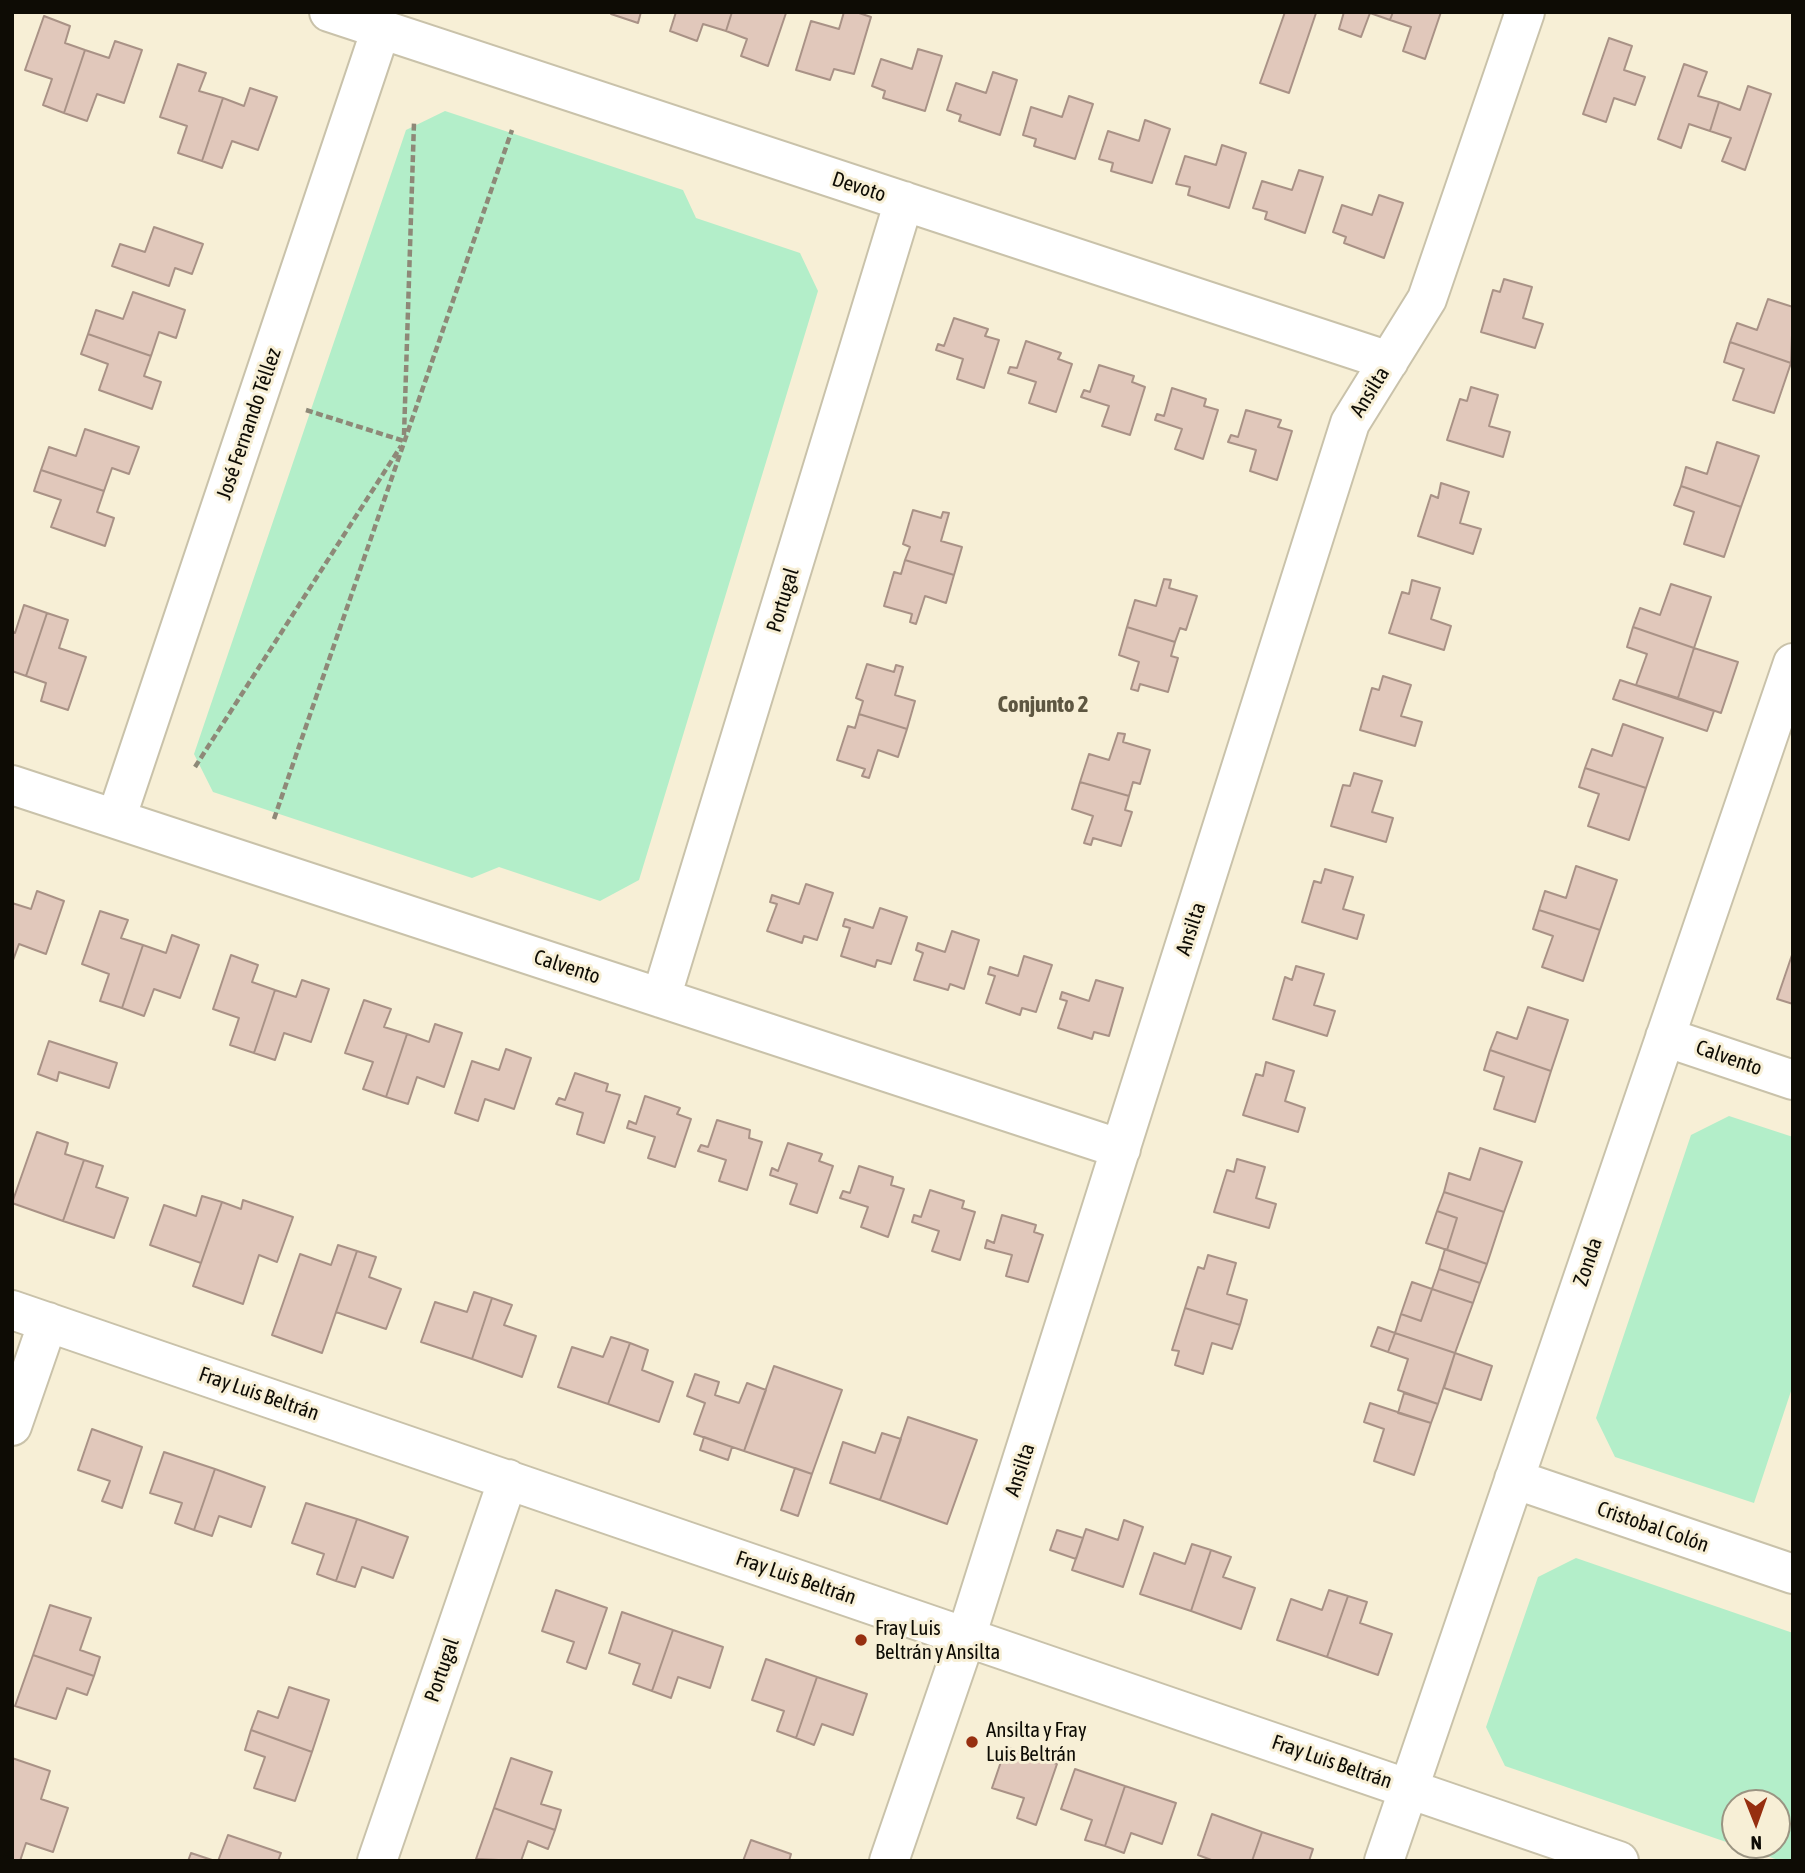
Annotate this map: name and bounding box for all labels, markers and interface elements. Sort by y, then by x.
street label: Devoto [829,167,889,207]
street label: José Fernando Téllez [211,345,287,503]
street label: Ansilta [1345,362,1395,422]
street label: Portugal [761,565,805,635]
district label: Conjunto 2 [997,691,1089,719]
street label: Ansilta [1171,899,1211,959]
street label: Calvento [531,944,603,990]
street label: Calvento [1693,1035,1765,1081]
street label: Zonda [1568,1235,1608,1289]
street label: Fray Luis Beltrán [196,1362,322,1426]
street label: Ansilta [1000,1440,1040,1500]
street label: Cristobal Colón [1594,1496,1712,1558]
street label: Fray Luis Beltrán [733,1546,859,1610]
place label: Fray Luis Beltrán y Ansilta [875,1615,1000,1665]
marker: Fray Luis Beltrán y Ansilta [853,1632,869,1648]
street label: Portugal [419,1635,465,1705]
place label: Ansilta y Fray Luis Beltrán [986,1717,1087,1767]
street label: Fray Luis Beltrán [1269,1730,1395,1794]
marker: Ansilta y Fray Luis Beltrán [964,1734,980,1750]
north arrow [1721,1789,1791,1859]
text: N [1751,1832,1762,1854]

